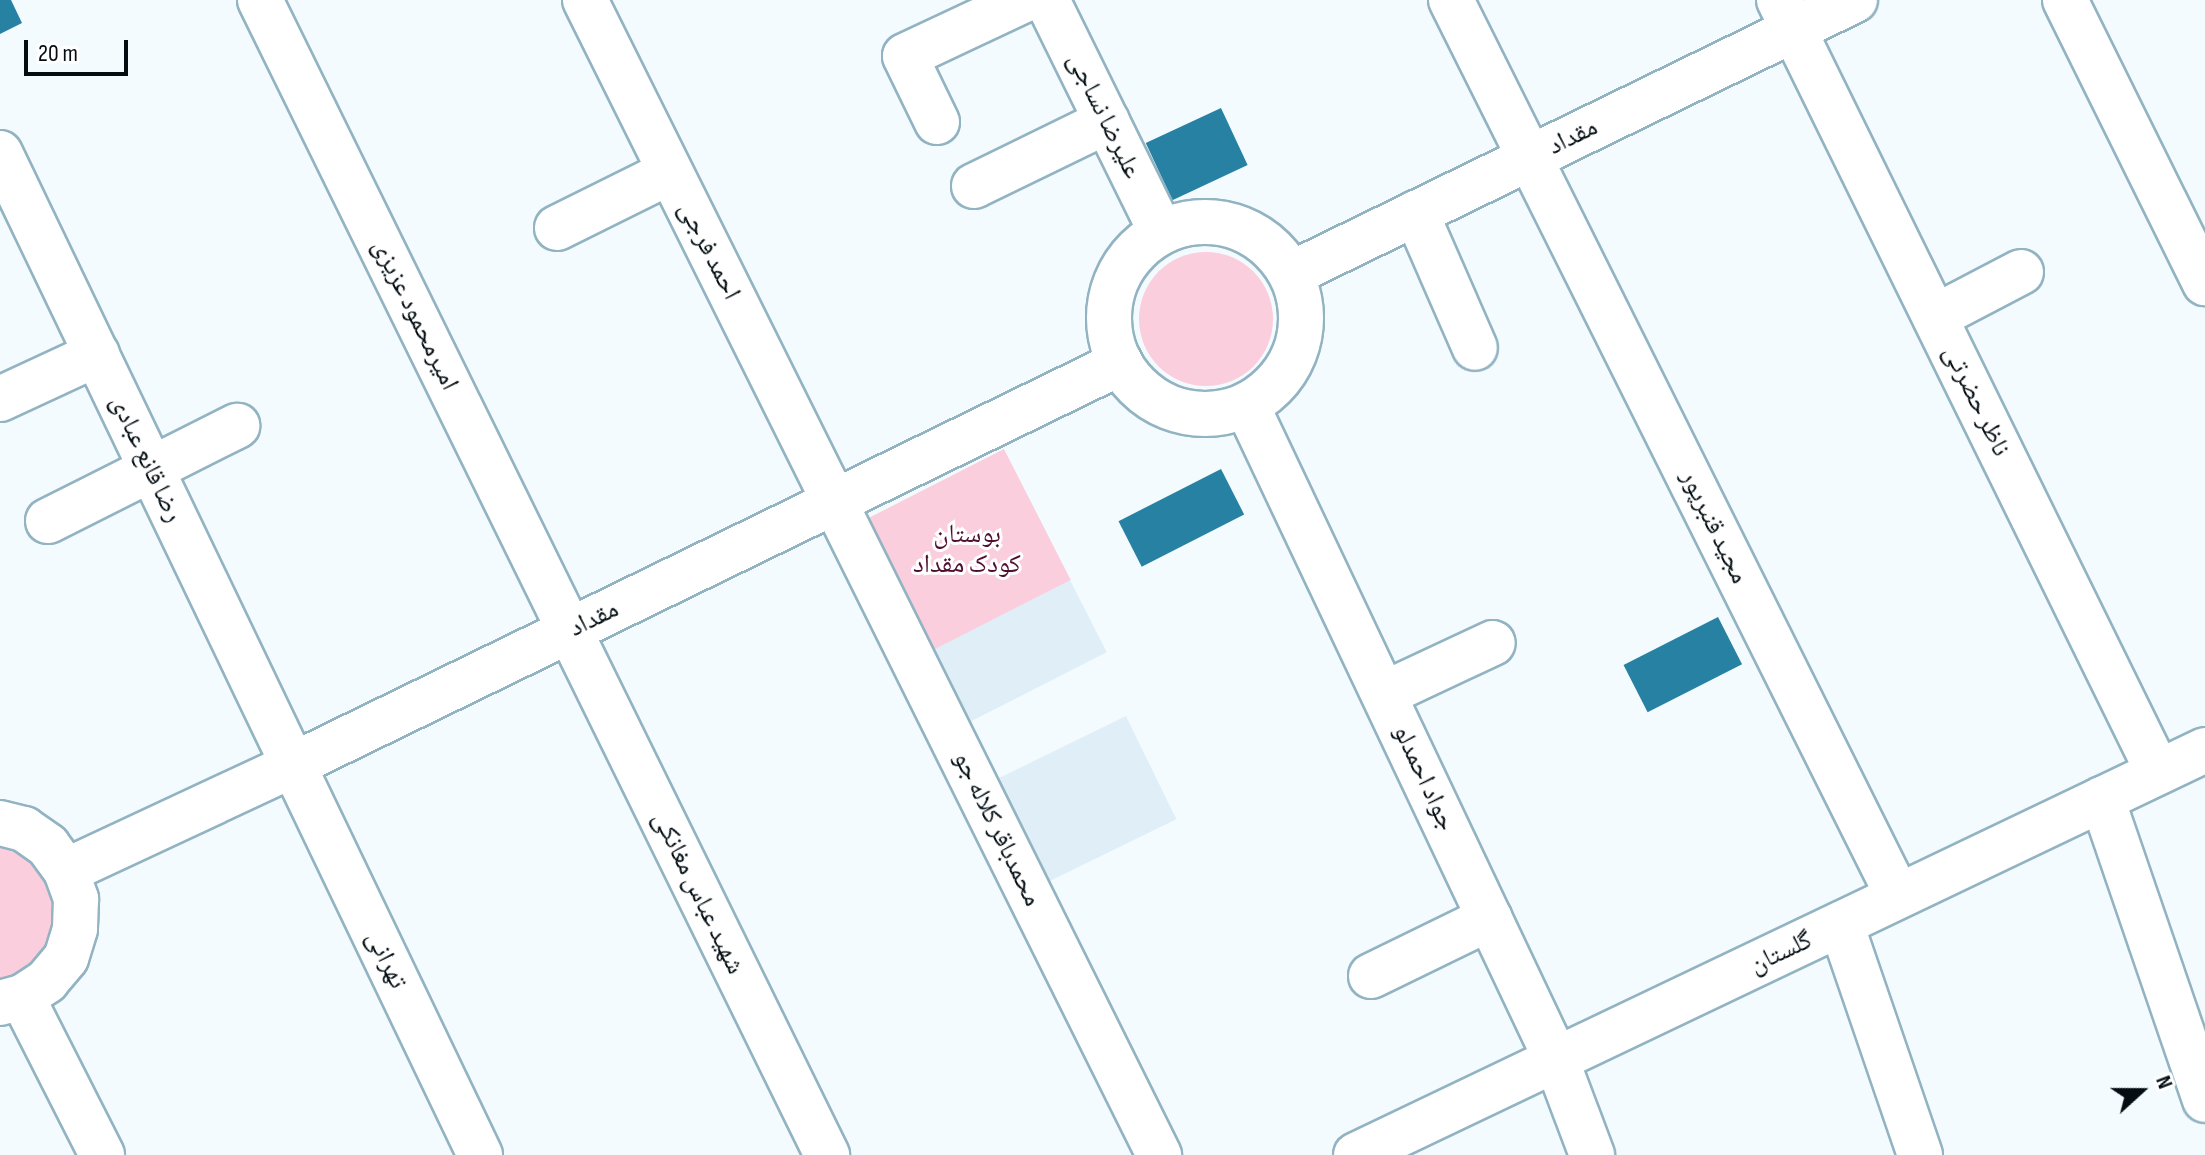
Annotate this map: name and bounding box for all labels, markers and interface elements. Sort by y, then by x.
scale bar [28,24,132,74]
text: 20 m [38,39,78,68]
street label: علیرضا نساجی [1060,48,1148,184]
street label: مقداد [1543,112,1603,162]
street label: احمد فرجی [671,197,747,305]
street label: امیرمحمود عزیزی [365,234,465,396]
street label: ناظر حضرتی [1936,340,2016,462]
street label: رضا قانع عبادی [103,391,189,527]
street label: مجید قنبرپور [1673,465,1755,589]
park label: بوستان کودک مقداد [913,519,1021,580]
street label: مقداد [564,594,624,644]
street label: جواد احمدلو [1386,720,1462,836]
street label: محمدباقر کلاله جو [946,747,1048,911]
street label: شهید عباس مغانکی [645,807,751,979]
street label: گلستان [1745,925,1817,981]
street label: تهرانی [359,926,413,994]
north arrow [2101,1051,2181,1131]
text: N [2149,1072,2179,1093]

